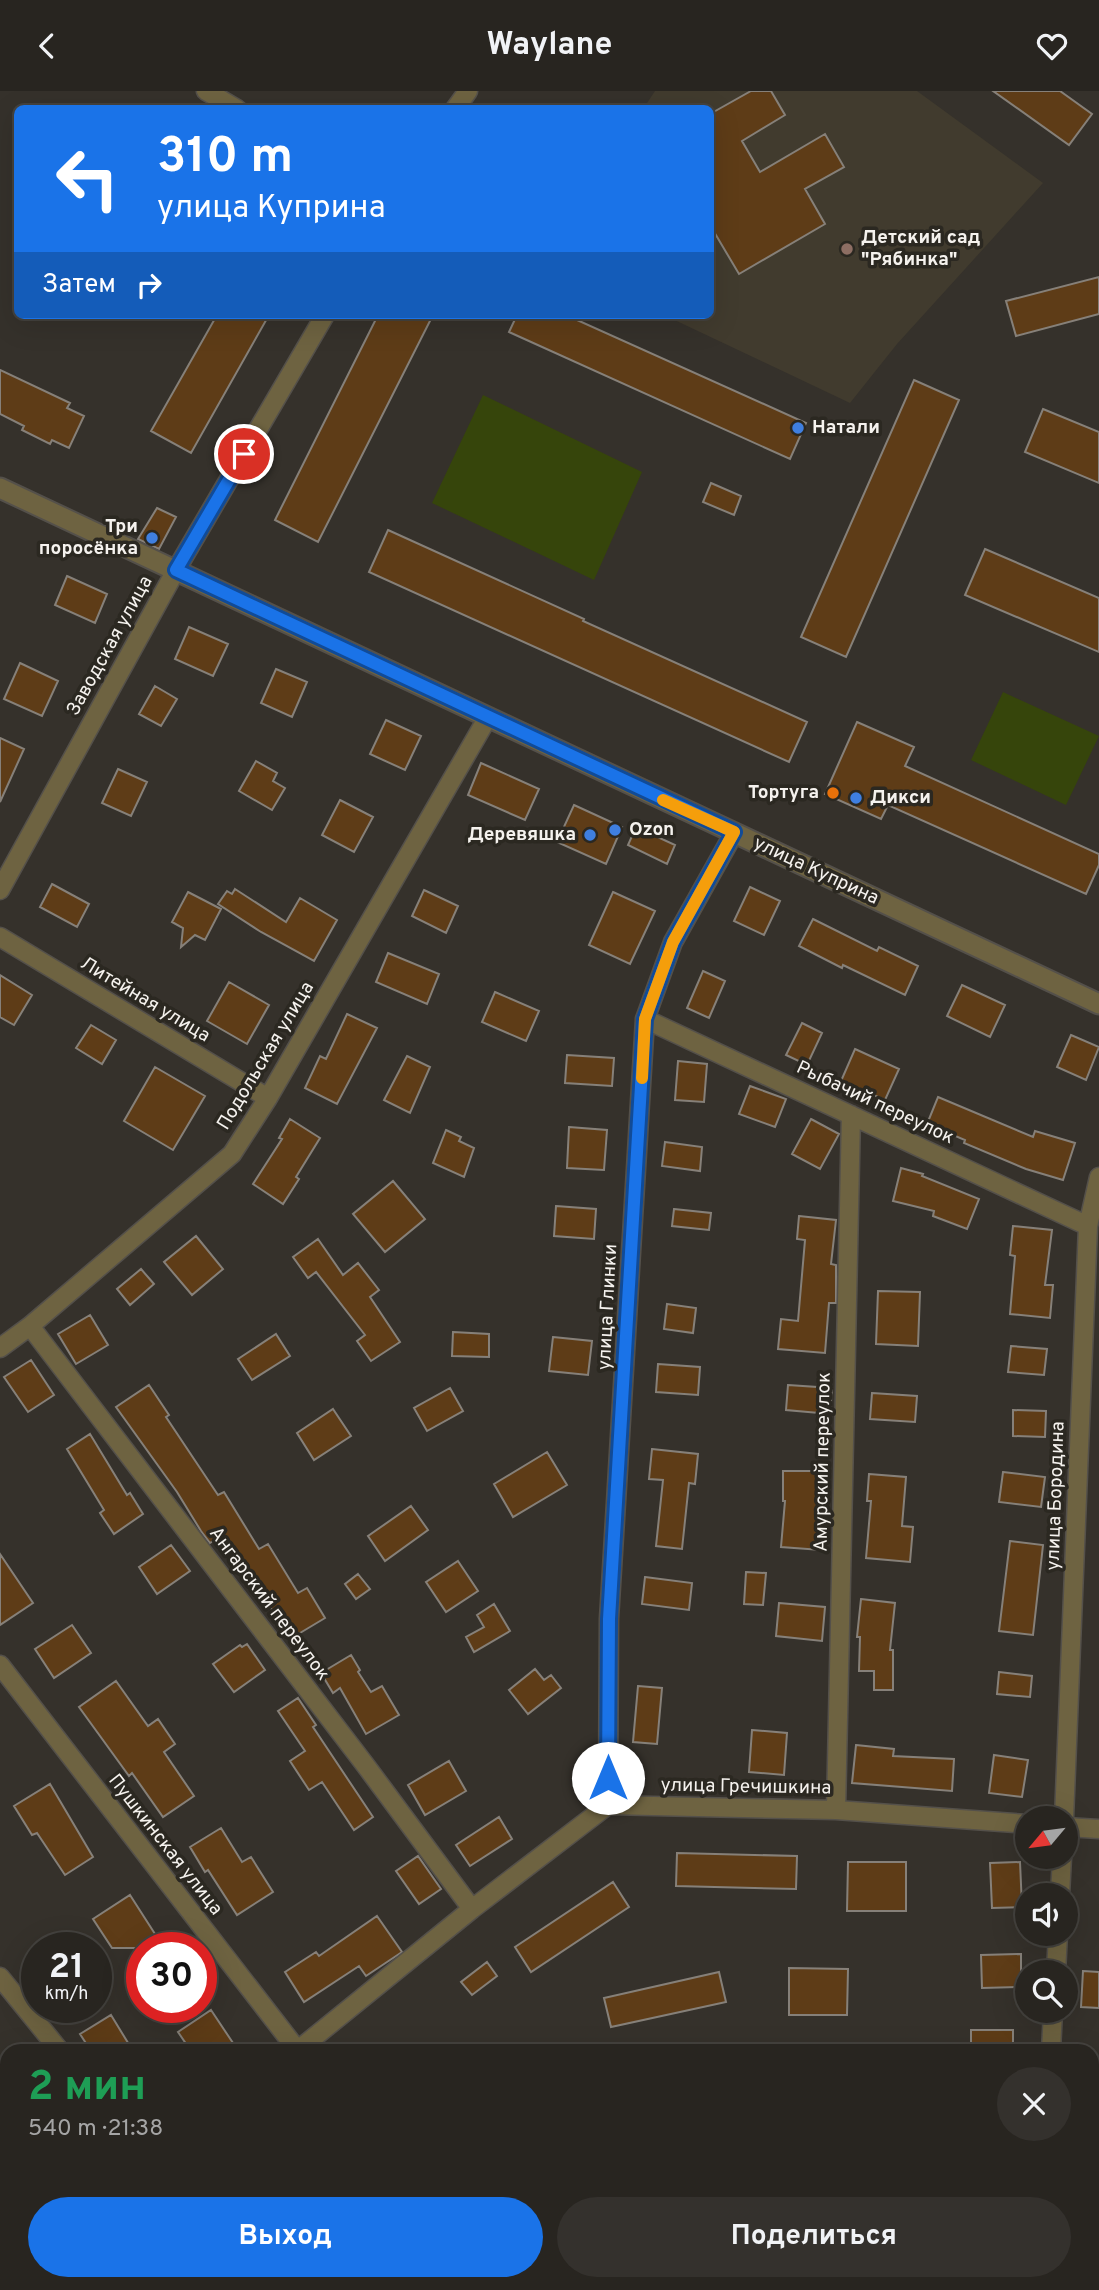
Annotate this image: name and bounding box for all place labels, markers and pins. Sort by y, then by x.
place label: Детский сад "Рябинка" [861,226,980,272]
marker: Детский сад "Рябинка" [839,241,855,257]
place label: Натали [812,416,880,440]
marker: Натали [790,420,806,436]
pin [214,424,274,484]
place label: Три поросёнка [39,515,138,561]
marker: Три поросёнка [144,530,160,546]
place label: Тортуга [748,781,819,805]
marker: Тортуга [825,785,841,801]
place label: Дикси [870,786,931,810]
marker: Дикси [848,790,864,806]
place label: Ozon [629,818,674,842]
marker: Ozon [607,822,623,838]
place label: Деревяшка [467,823,576,847]
marker: Деревяшка [582,827,598,843]

